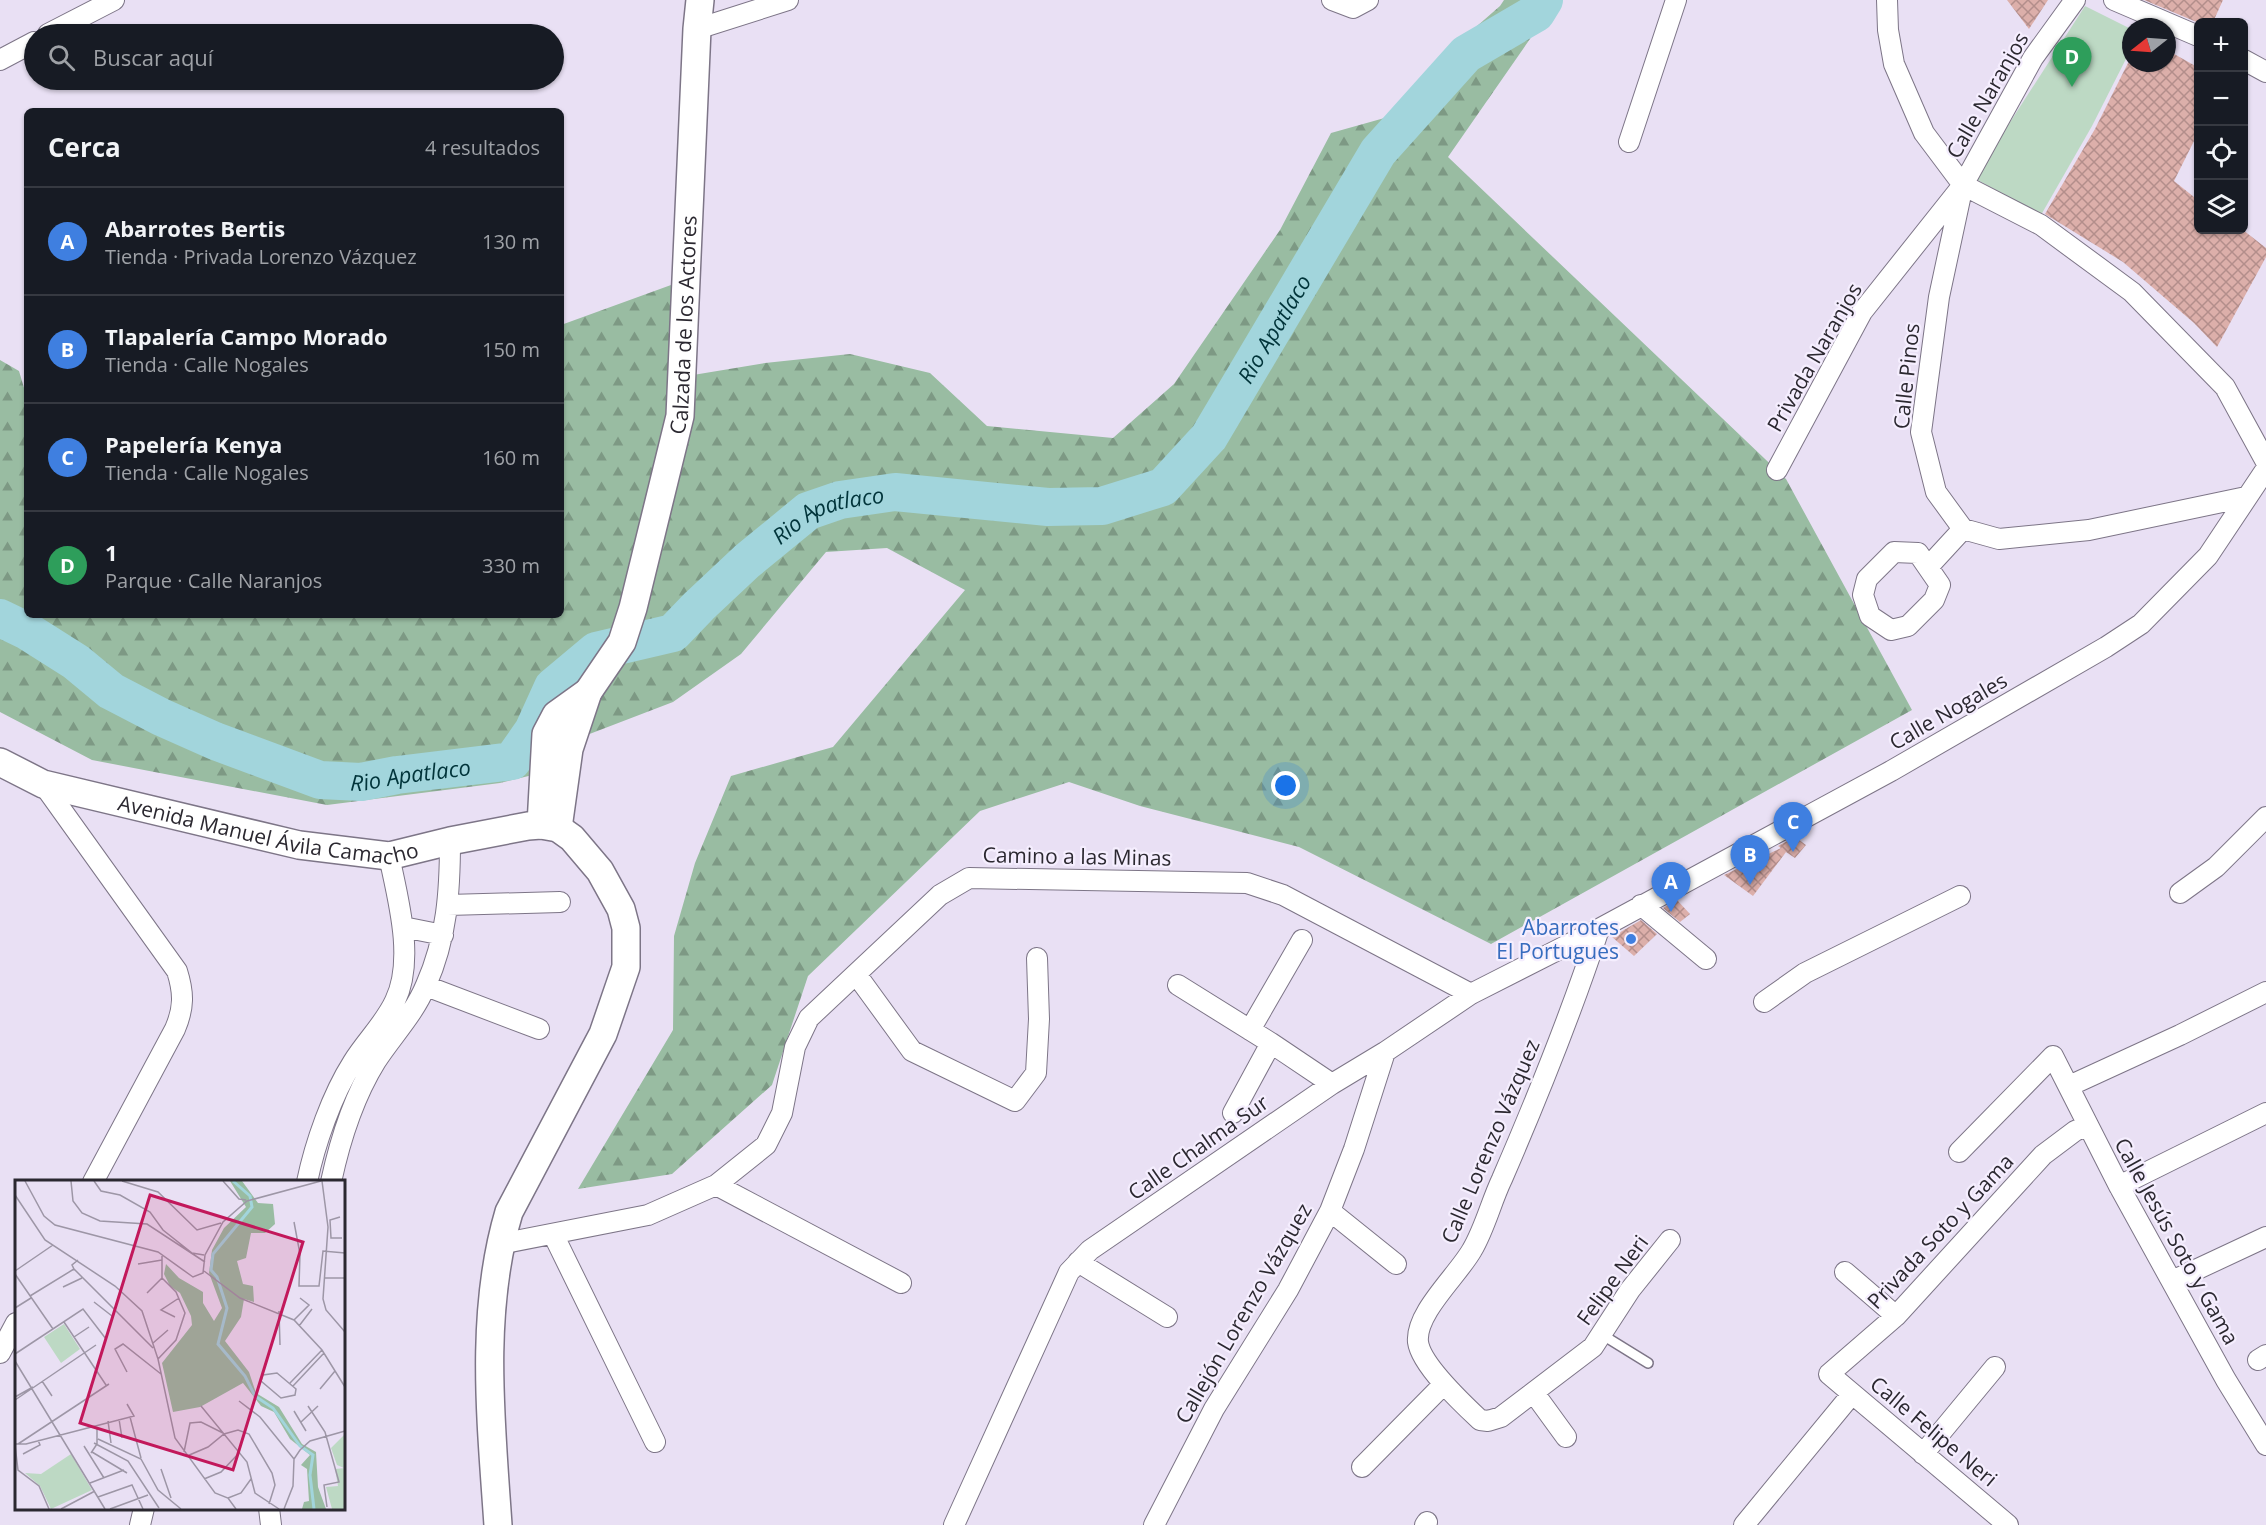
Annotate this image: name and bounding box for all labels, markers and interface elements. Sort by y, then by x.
north arrow [2122,18,2176,72]
map controls [2194,18,2248,234]
button: + [2194,18,2248,72]
search box [24,24,564,90]
street label: Calle Naranjos [1940,27,2034,163]
pin: D [2052,38,2092,87]
icon: search [45,41,78,74]
text: Buscar aquí [93,42,213,72]
button: − [2194,72,2248,126]
button: locate [2194,126,2248,180]
text: Cerca [48,129,121,165]
text: 4 resultados [425,134,540,161]
button: layers [2194,180,2248,234]
text: Abarrotes Bertis [105,213,285,243]
street label: Calzada de los Actores [662,215,703,437]
text: A [61,228,74,255]
text: 130 m [482,228,540,255]
text: Tienda · Privada Lorenzo Vázquez [105,243,417,270]
water label: Rio Apatlaco [1230,268,1317,388]
street label: Privada Naranjos [1760,278,1868,436]
text: Tlapalería Campo Morado [105,321,388,351]
street label: Calle Pinos [1887,322,1925,430]
text: B [61,336,74,363]
text: 150 m [482,336,540,363]
text: Tienda · Calle Nogales [105,351,309,378]
text: Papelería Kenya [105,429,282,459]
text: C [61,444,74,471]
text: 160 m [482,444,540,471]
text: Tienda · Calle Nogales [105,459,309,486]
water label: Rio Apatlaco [765,479,886,550]
text: 1 [105,537,118,567]
text: D [60,552,75,579]
text: 330 m [482,552,540,579]
text: Parque · Calle Naranjos [105,567,322,594]
street label: Calle Nogales [1884,666,2012,756]
water label: Rio Apatlaco [350,751,472,797]
your location [1271,771,1300,800]
street label: Avenida Manuel Ávila Camacho [115,788,421,870]
pin: C [1774,802,1812,852]
pin: B [1730,836,1770,885]
street label: Camino a las Minas [982,840,1172,872]
pin: A [1652,862,1690,912]
place label: Abarrotes El Portugues [1496,913,1619,965]
marker: Abarrotes El Portugues [1624,932,1638,946]
street label: Calle Lorenzo Vázquez [1434,1035,1546,1247]
street label: Calle Chalma Sur [1122,1088,1274,1206]
street label: Calle Jesús Soto y Gama [2108,1133,2246,1349]
street label: Privada Soto y Gama [1861,1147,2019,1315]
inset map [15,1180,345,1510]
street label: Callejón Lorenzo Vázquez [1168,1198,1318,1428]
street label: Felipe Neri [1570,1229,1654,1331]
street label: Calle Felipe Neri [1865,1370,2003,1492]

